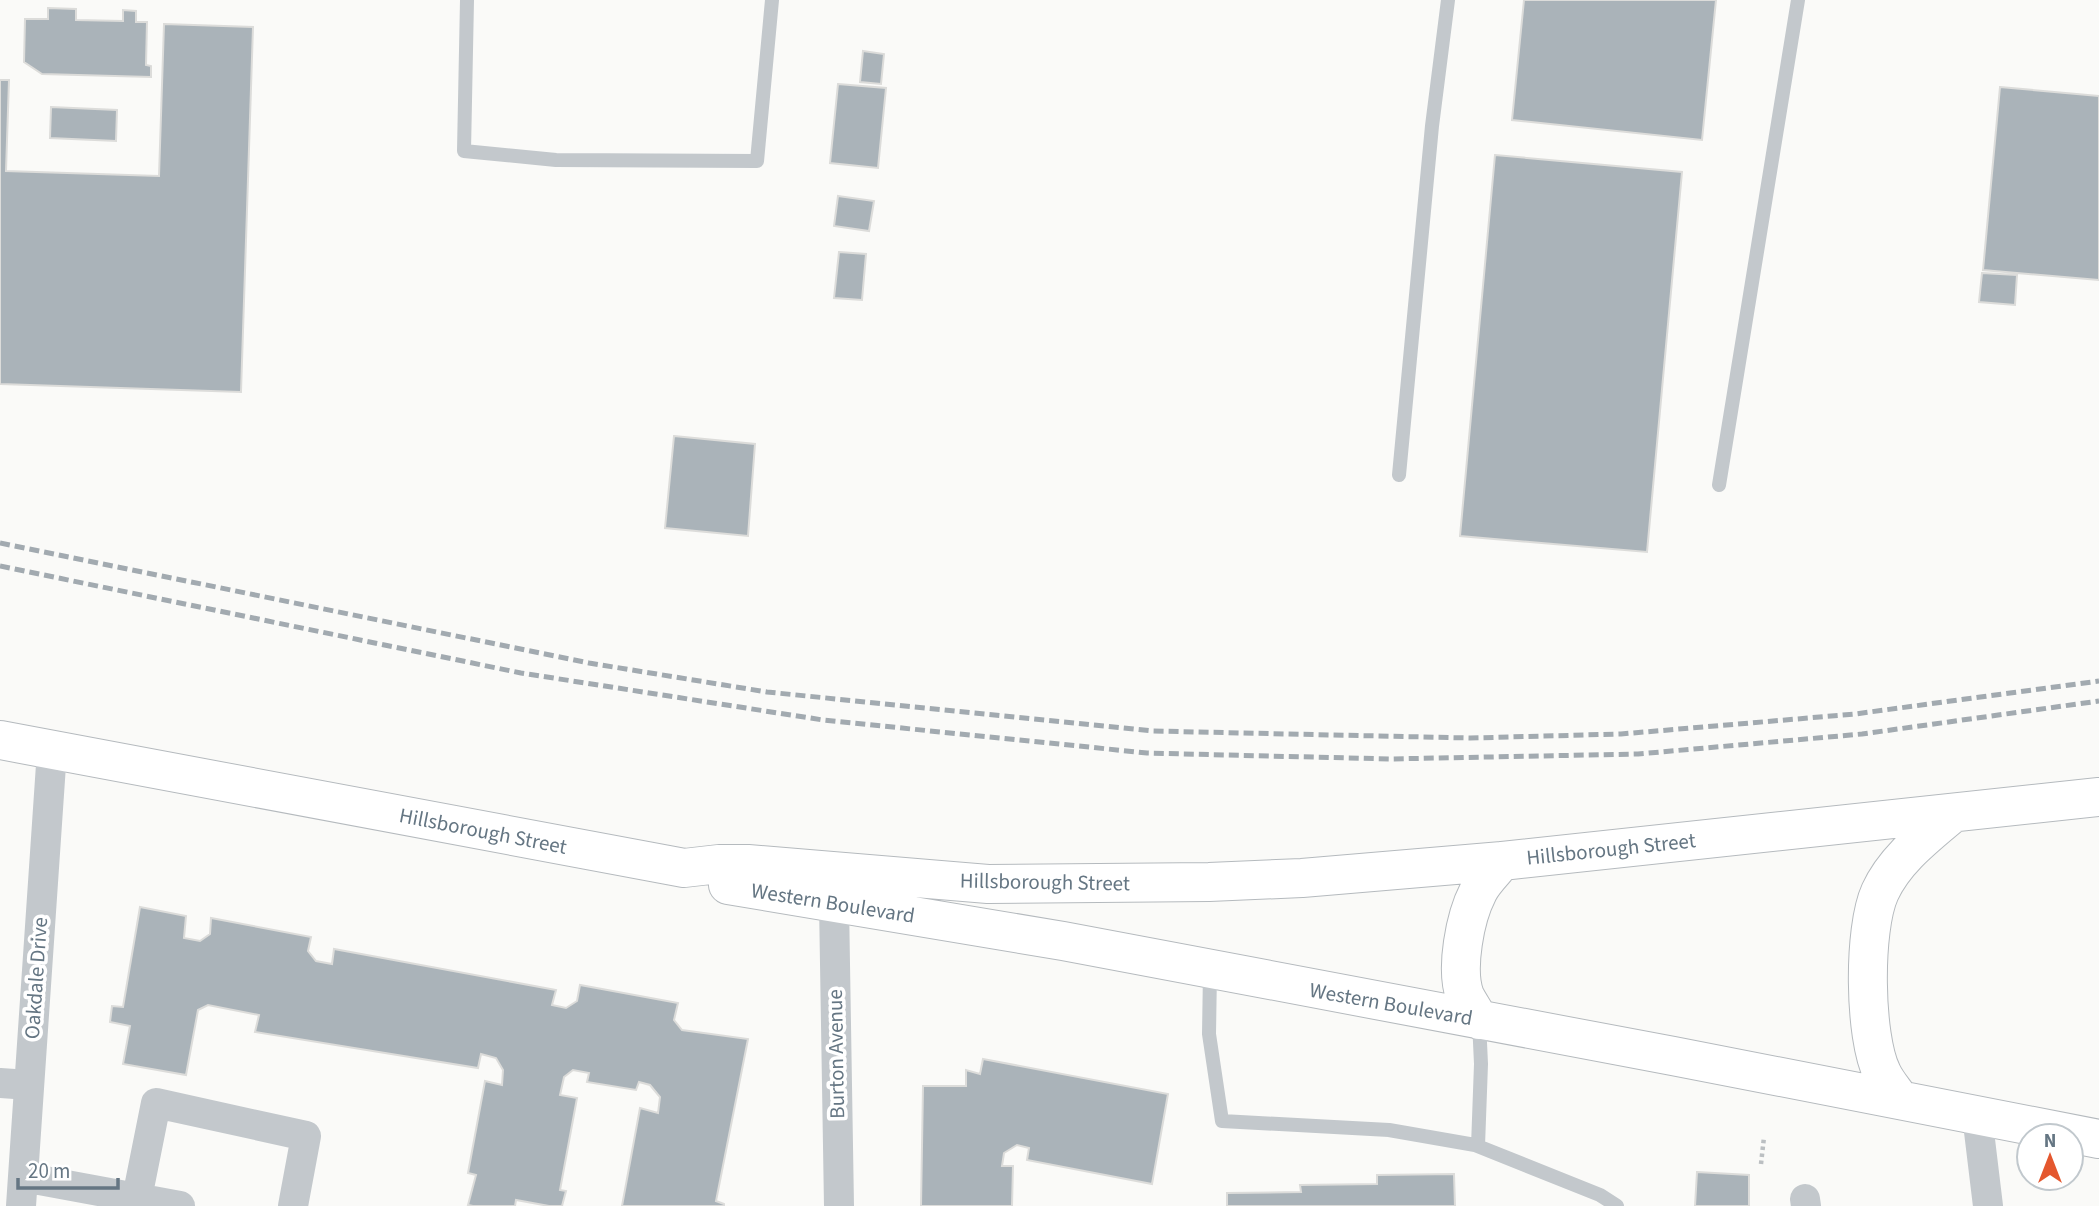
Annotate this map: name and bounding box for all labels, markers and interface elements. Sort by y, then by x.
street label: Hillsborough Street [397,800,569,862]
street label: Hillsborough Street [1525,825,1697,873]
street label: Hillsborough Street [960,866,1130,898]
street label: Western Boulevard [749,875,917,931]
street label: Oakdale Drive [17,916,55,1040]
street label: Western Boulevard [1307,975,1475,1033]
street label: Burton Avenue [820,989,852,1119]
north arrow [2015,1122,2085,1192]
text: N [2044,1128,2056,1155]
scale bar [18,1146,117,1190]
text: 20 m [28,1156,70,1186]

